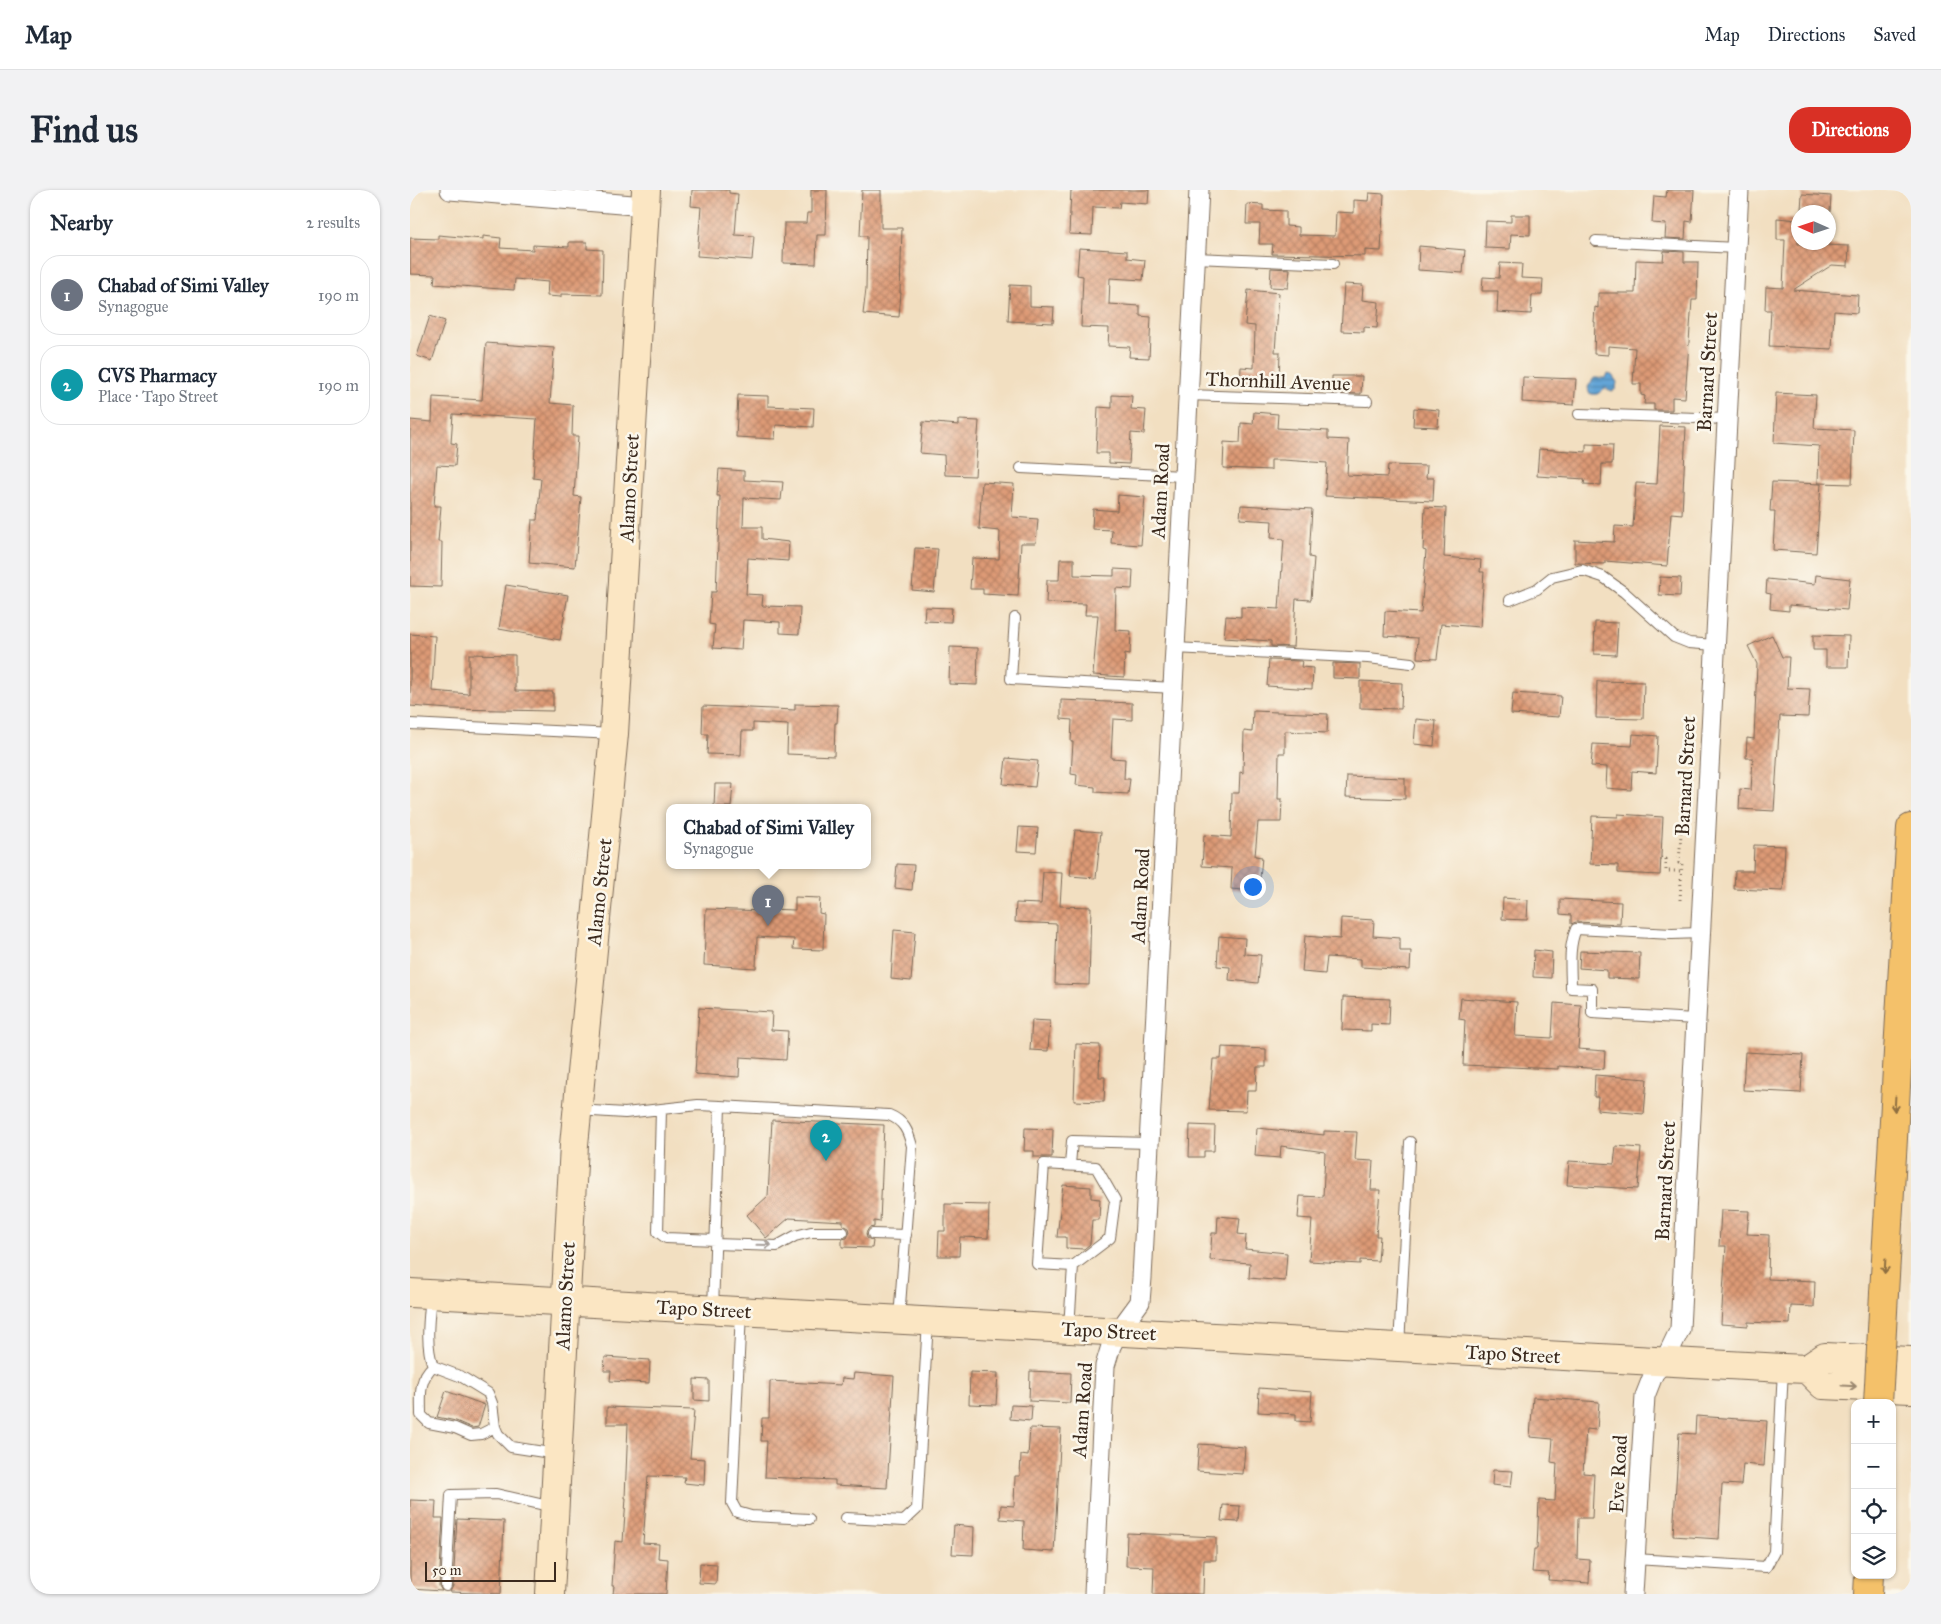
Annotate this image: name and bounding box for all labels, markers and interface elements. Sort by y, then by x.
text: Map [25,20,72,50]
text: Map [1704,24,1740,46]
text: Directions [1768,24,1845,46]
text: Saved [1873,24,1916,46]
button: Directions [1789,107,1911,153]
text: Find us [30,109,138,152]
north arrow [1791,205,1836,250]
text: Nearby [50,210,113,236]
text: 2 results [306,213,360,232]
text: Chabad of Simi Valley [98,274,269,297]
text: 1 [64,286,70,305]
text: 190 m [318,286,359,305]
text: Synagogue [98,297,168,316]
street label: Barnard Street [1692,312,1722,432]
text: CVS Pharmacy [98,364,217,387]
street label: Thornhill Avenue [1205,366,1351,396]
text: 2 [63,376,71,395]
text: 190 m [318,376,359,395]
text: Place · Tapo Street [98,387,218,406]
street label: Alamo Street [614,433,644,544]
street label: Adam Road [1145,443,1174,540]
street label: Barnard Street [1670,716,1700,836]
popup [666,804,871,869]
text: Chabad of Simi Valley [683,816,854,839]
street label: Alamo Street [581,837,617,948]
text: Synagogue [683,839,754,858]
street label: Adam Road [1125,848,1154,945]
your location [1240,874,1266,900]
pin: 1 [752,885,784,926]
one-way arrow [1890,1096,1899,1112]
pin: 2 [810,1120,842,1161]
street label: Barnard Street [1650,1121,1680,1241]
street label: Alamo Street [550,1241,580,1352]
one-way arrow [755,1241,771,1250]
one-way arrow [1881,1258,1890,1274]
street label: Tapo Street [656,1295,752,1323]
street label: Tapo Street [1061,1317,1157,1345]
street label: Tapo Street [1465,1340,1561,1368]
street label: Adam Road [1067,1361,1097,1460]
one-way arrow [1841,1382,1857,1391]
map controls [1851,1399,1896,1579]
button: + [1851,1399,1896,1444]
street label: Eve Road [1604,1434,1632,1514]
button: − [1851,1444,1896,1489]
button: locate [1851,1489,1896,1534]
button: layers [1851,1534,1896,1579]
scale bar [425,1559,556,1582]
text: 50 m [432,1562,461,1579]

